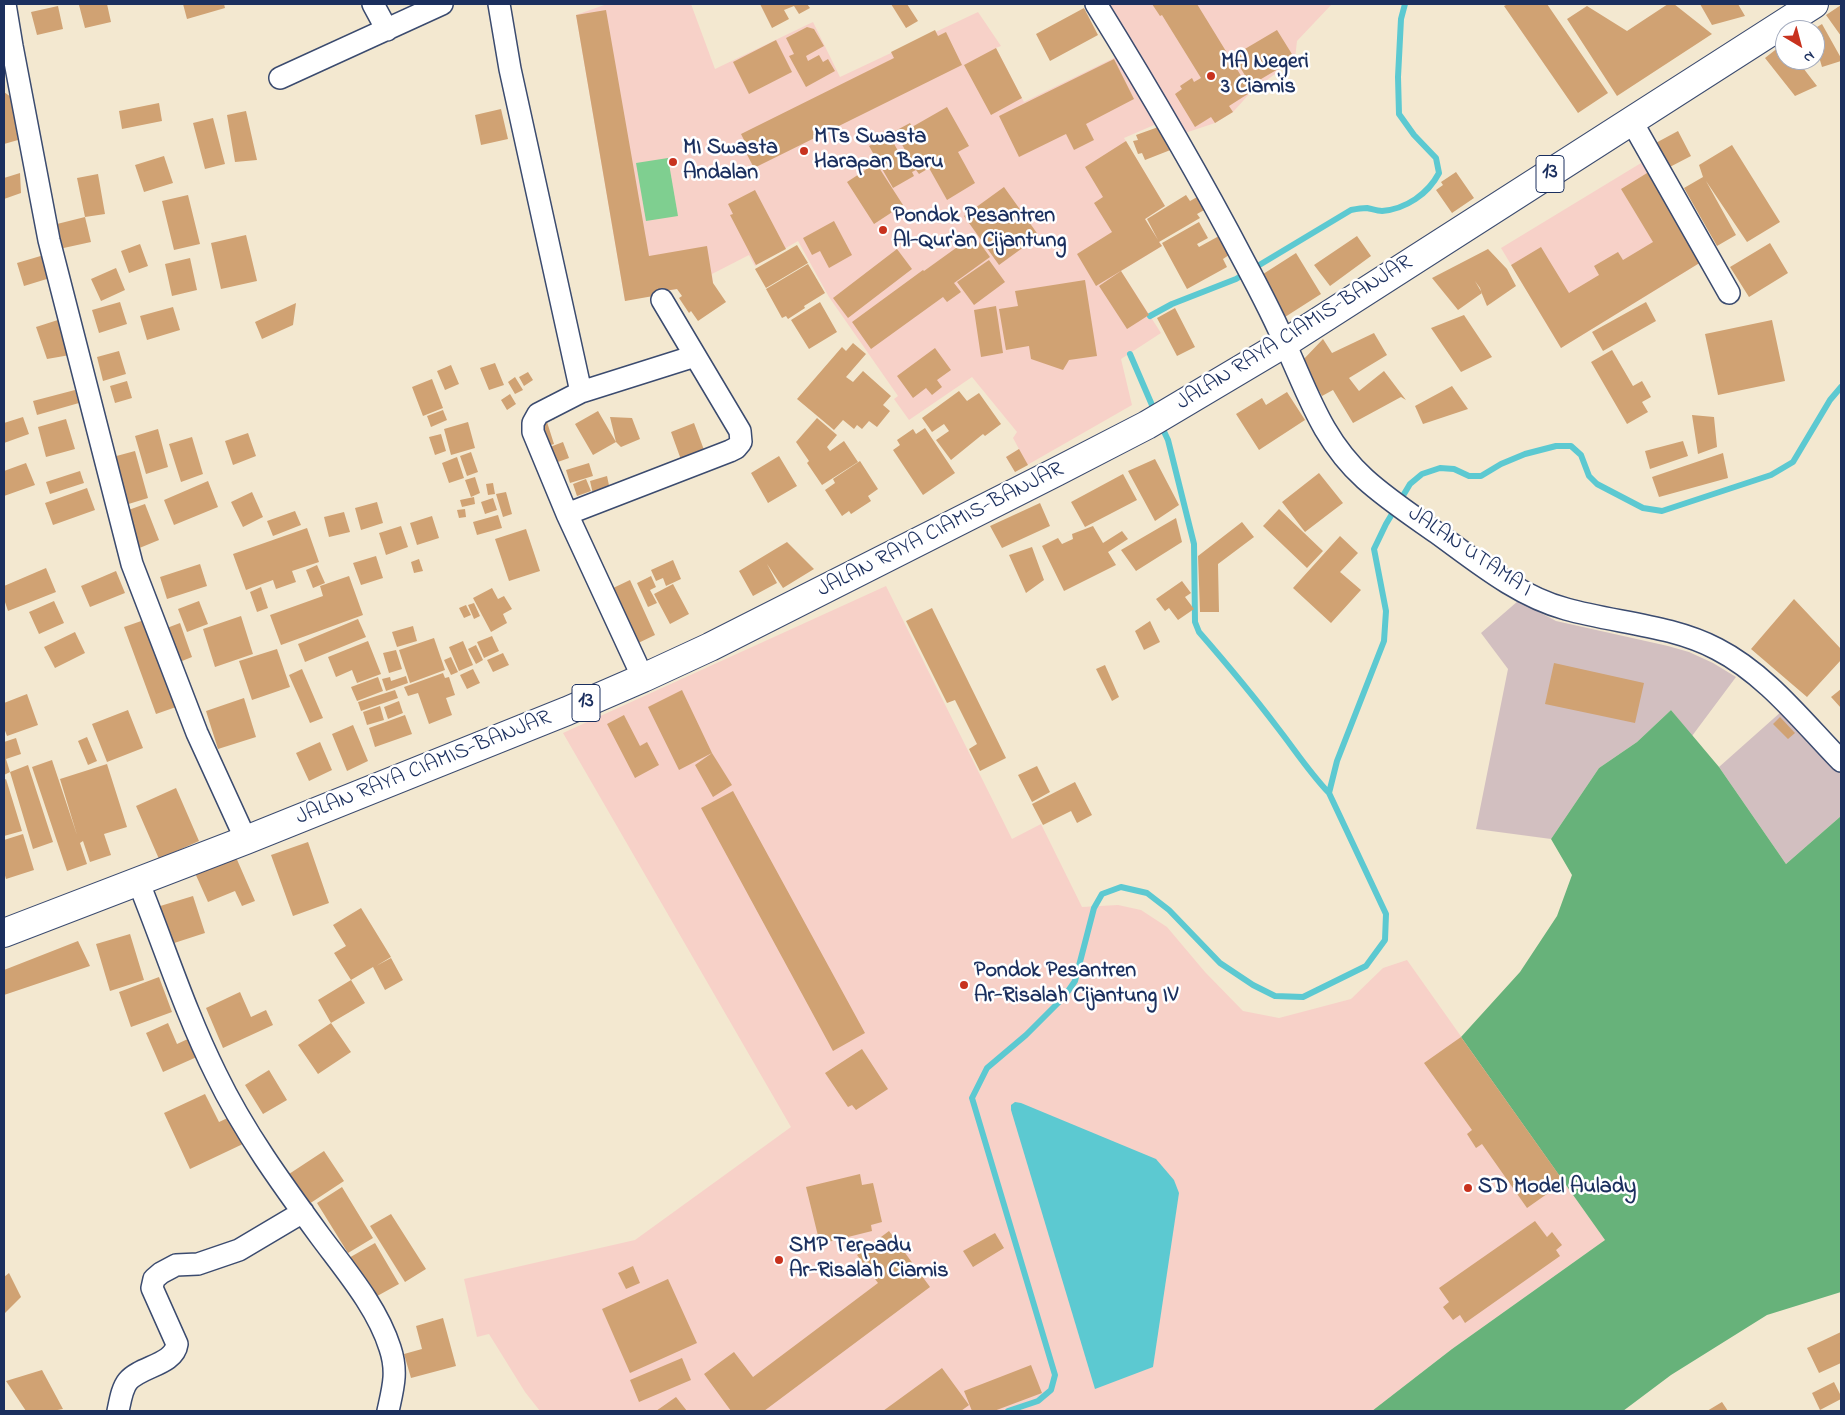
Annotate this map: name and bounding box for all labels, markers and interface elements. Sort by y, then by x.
north arrow [1775,20,1825,70]
text: N [1799,45,1819,68]
place label: MA Negeri 3 Ciamis [1221,50,1309,101]
marker: MA Negeri 3 Ciamis [1205,70,1217,82]
place label: MTs Swasta Harapan Baru [814,125,944,176]
place label: MI Swasta Andalan [683,136,778,188]
marker: MTs Swasta Harapan Baru [798,145,810,157]
marker: MI Swasta Andalan [667,156,679,168]
road number: 13 [1536,156,1564,192]
place label: Pondok Pesantren Al-Qur'an Cijantung [893,204,1066,255]
marker: Pondok Pesantren Al-Qur'an Cijantung [877,224,889,236]
street label: JALAN RAYA CIAMIS-BANJAR [1172,251,1418,417]
street label: JALAN RAYA CIAMIS-BANJAR [814,457,1068,605]
street label: JALAN UTAMA I [1402,502,1536,604]
road number: 13 [572,684,600,721]
street label: JALAN RAYA CIAMIS-BANJAR [293,706,555,832]
place label: Pondok Pesantren Ar-Risalah Cijantung IV [974,959,1178,1010]
marker: Pondok Pesantren Ar-Risalah Cijantung IV [958,979,970,991]
place label: SD Model Aulady [1478,1175,1636,1201]
marker: SD Model Aulady [1462,1182,1474,1194]
place label: SMP Terpadu Ar-Risalah Ciamis [789,1234,948,1286]
marker: SMP Terpadu Ar-Risalah Ciamis [773,1254,785,1266]

